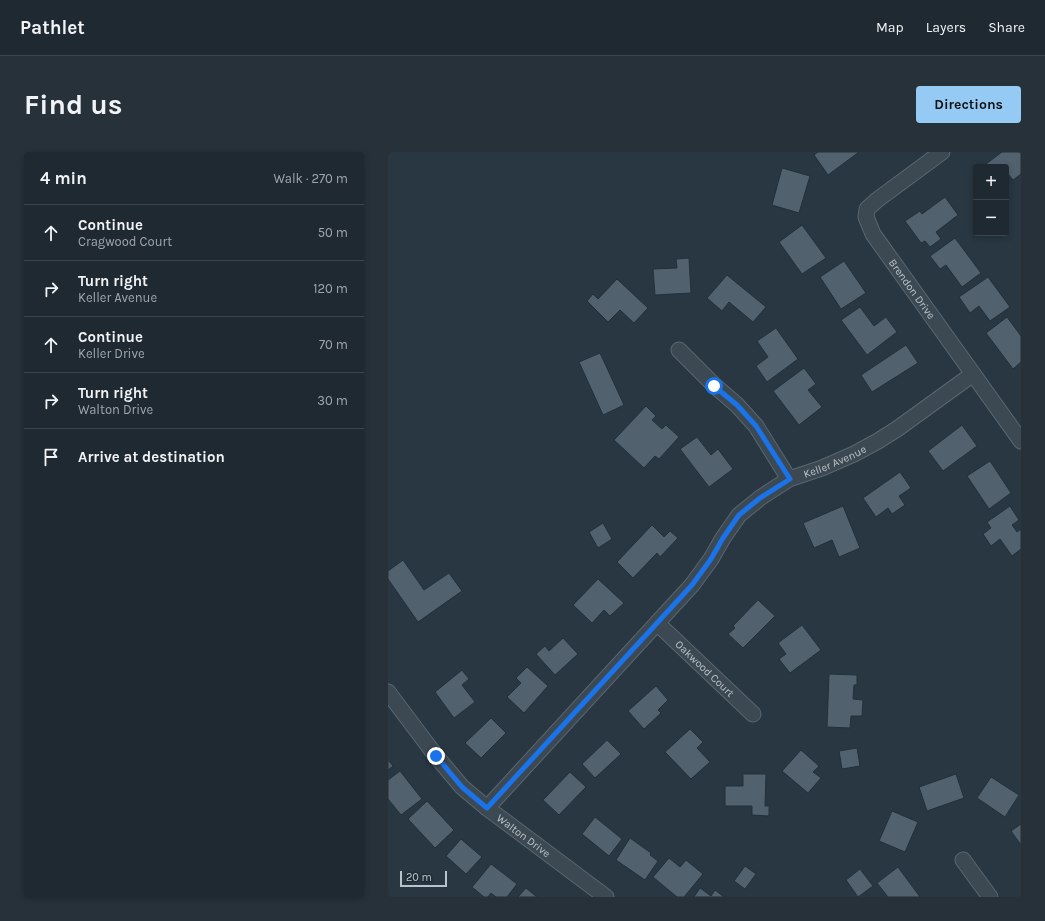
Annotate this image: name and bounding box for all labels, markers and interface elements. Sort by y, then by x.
text: Pathlet [20,17,85,39]
text: Map [876,19,904,36]
text: Layers [926,19,966,36]
text: Share [988,19,1025,36]
button: Directions [916,86,1021,123]
text: Find us [24,88,123,121]
map controls [973,164,1009,236]
button: + [973,164,1009,200]
text: 4 min [40,168,87,188]
text: Walk · 270 m [274,171,348,186]
button: − [973,200,1009,236]
text: Continue [78,216,143,234]
icon: ahead [40,222,62,244]
text: 50 m [318,225,348,240]
text: Cragwood Court [78,234,172,249]
street label: Brendon Drive [886,257,938,322]
text: Turn right [78,272,148,290]
icon: right [40,278,62,300]
text: 120 m [313,281,348,296]
text: Keller Avenue [78,290,157,305]
text: Continue [78,328,143,346]
icon: ahead [40,334,62,356]
text: 70 m [319,337,348,352]
text: Keller Drive [78,346,145,361]
route start [705,377,723,395]
text: Turn right [78,384,148,402]
icon: right [40,390,62,412]
text: 30 m [317,393,348,408]
text: Walton Drive [78,402,153,417]
street label: Keller Avenue [802,442,869,481]
icon: arrive [40,446,62,468]
text: Arrive at destination [78,448,225,466]
street label: Oakwood Court [672,638,737,700]
route end [427,747,445,765]
street label: Walton Drive [494,812,553,860]
scale bar [400,869,447,888]
text: 20 m [406,871,432,884]

